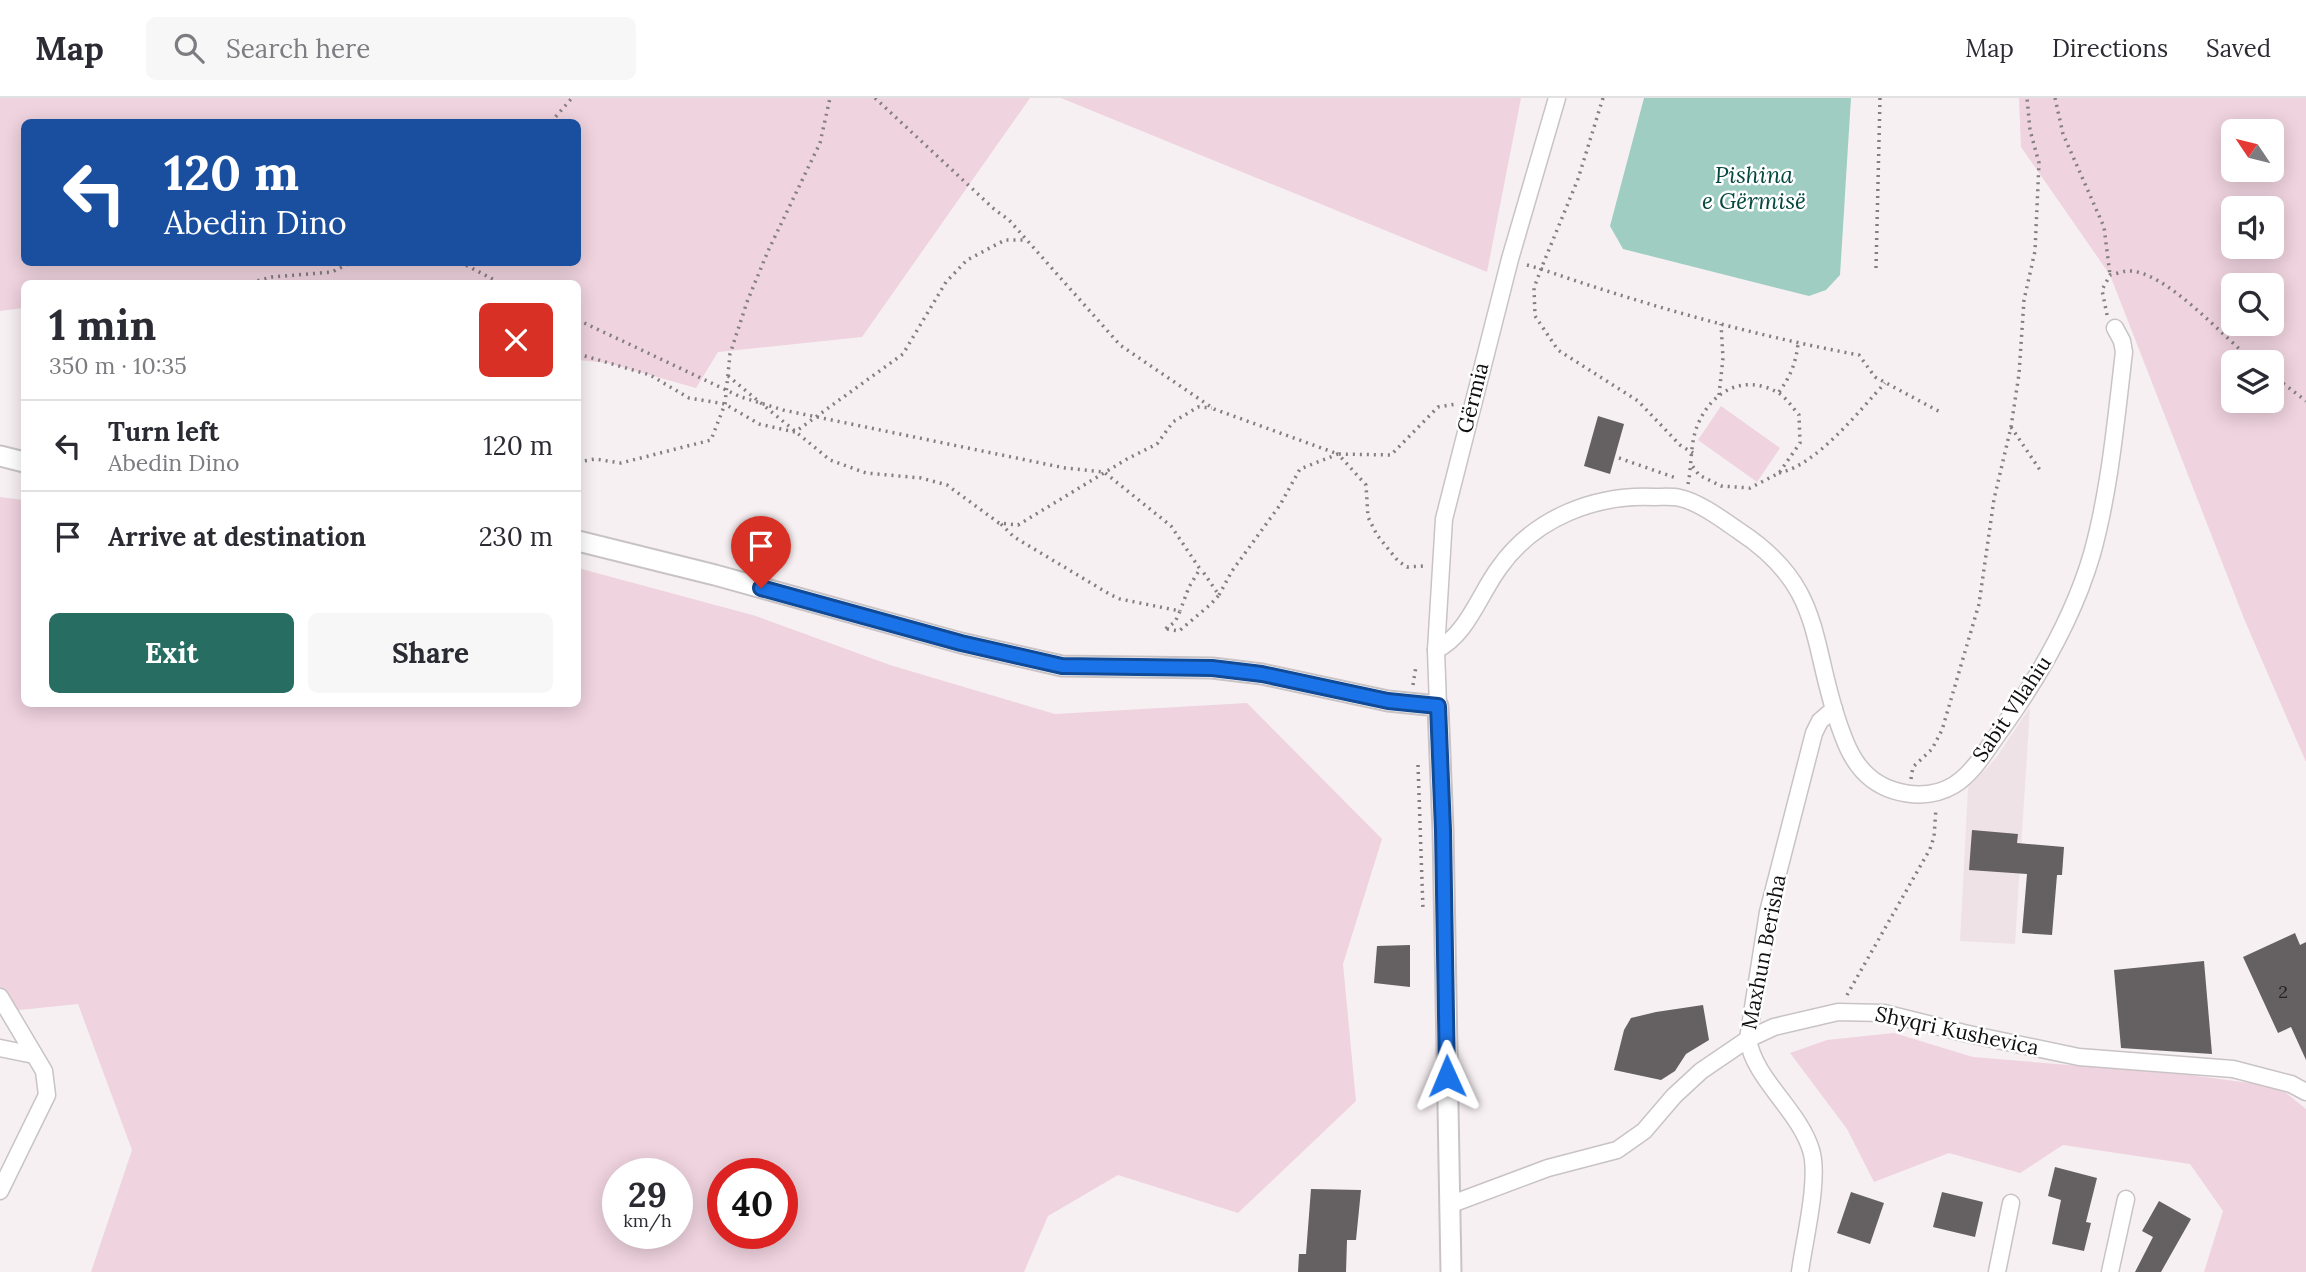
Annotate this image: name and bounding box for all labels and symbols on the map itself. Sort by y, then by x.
north arrow [2221,119,2284,182]
water label: Pishina e Gërmisë [1702,160,1806,215]
street label: Gërmia [1451,360,1494,436]
pin [731,516,791,588]
street label: Sabit Vllahiu [1966,650,2057,767]
street label: Maxhun Berisha [1735,872,1792,1032]
house number: 2 [2278,980,2288,1003]
street label: Shyqri Kushevica [1873,1000,2042,1061]
position arrow [1410,1039,1484,1113]
speed limit sign: 40 [707,1158,798,1249]

